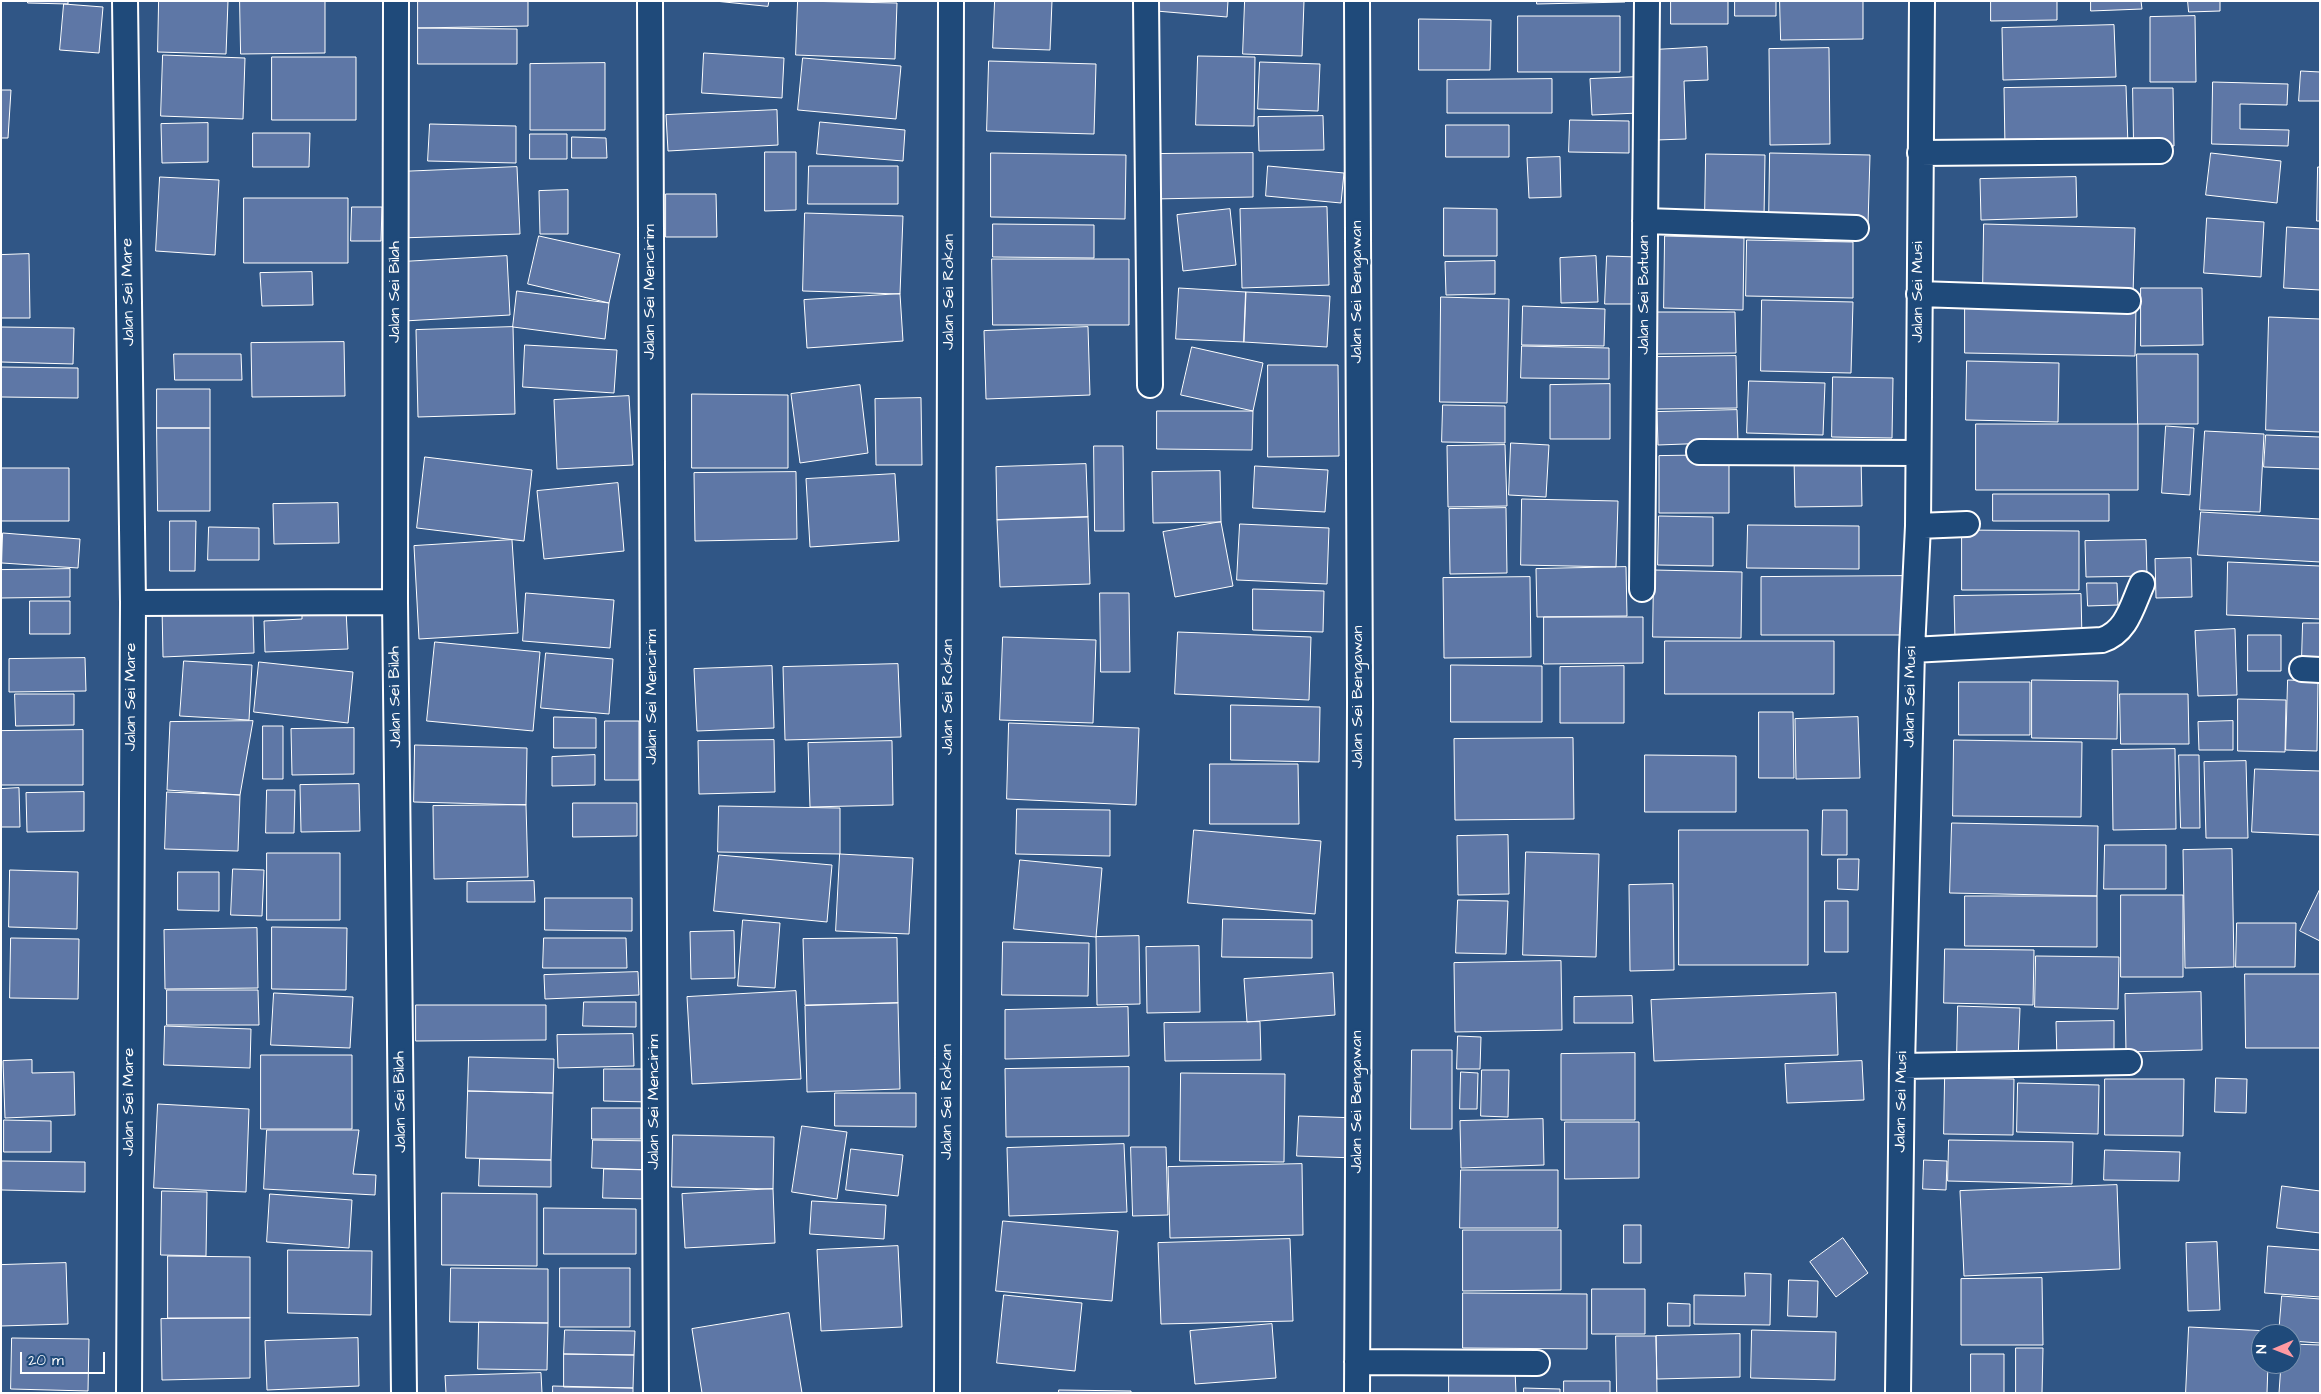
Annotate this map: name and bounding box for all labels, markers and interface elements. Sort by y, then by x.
street label: Jalan Sei Bengawan [1348,221,1368,363]
street label: Jalan Sei Mencirim [641,224,661,360]
street label: Jalan Sei Rokan [940,234,960,350]
street label: Jalan Sei Batuan [1635,235,1655,355]
street label: Jalan Sei Mare [118,238,140,346]
street label: Jalan Sei Bilah [386,241,406,343]
street label: Jalan Sei Musi [1909,241,1929,343]
street label: Jalan Sei Bengawan [1349,626,1369,768]
street label: Jalan Sei Mencirim [643,629,663,765]
street label: Jalan Sei Rokan [939,639,959,755]
street label: Jalan Sei Mare [122,643,142,751]
street label: Jalan Sei Bilah [386,646,406,748]
street label: Jalan Sei Musi [1901,646,1921,748]
street label: Jalan Sei Bengawan [1348,1031,1368,1173]
street label: Jalan Sei Mencirim [645,1034,665,1170]
street label: Jalan Sei Rokan [938,1044,958,1160]
street label: Jalan Sei Mare [120,1048,140,1156]
street label: Jalan Sei Bilah [391,1051,411,1153]
street label: Jalan Sei Musi [1892,1051,1912,1153]
north arrow [2251,1324,2301,1374]
scale bar [22,1342,108,1374]
text: N [2252,1345,2272,1354]
text: 20 m [28,1350,64,1371]

